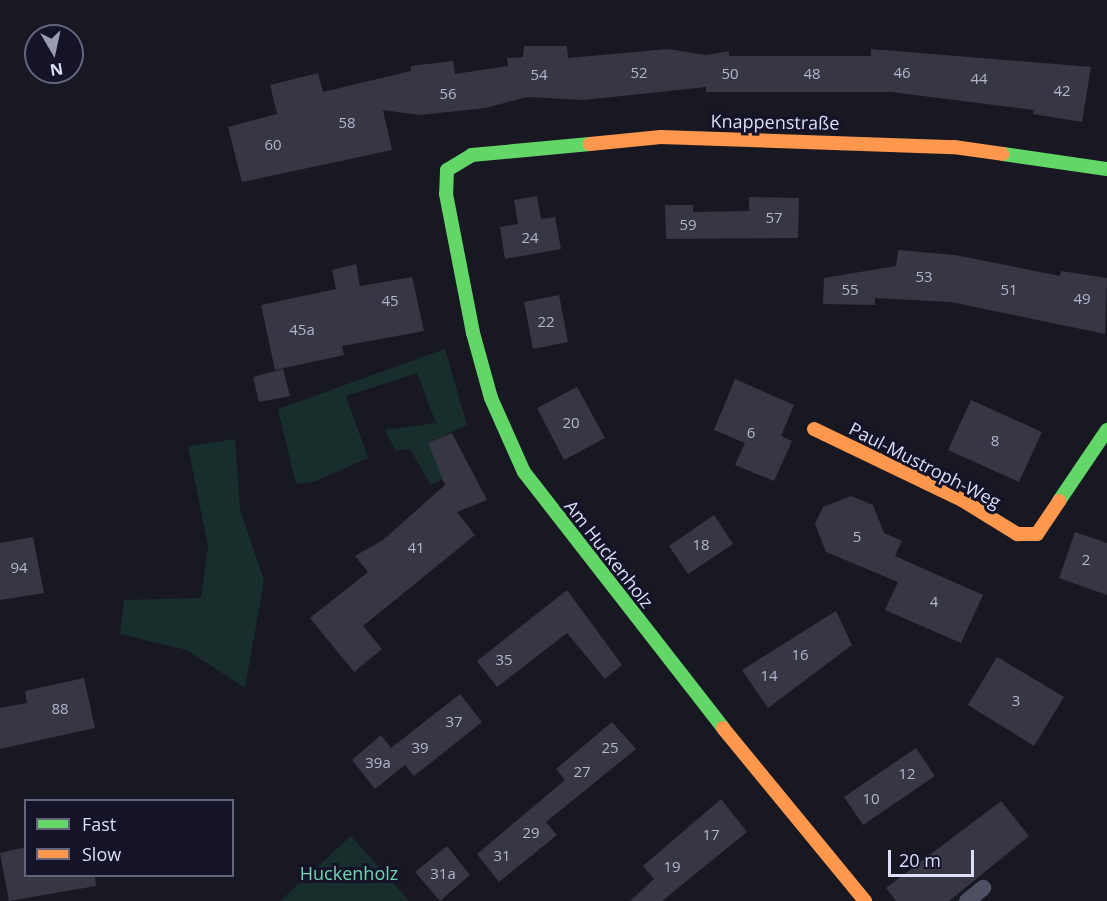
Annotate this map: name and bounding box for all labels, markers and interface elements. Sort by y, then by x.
north arrow [24,24,84,84]
text: N [48,58,65,82]
house number: 52 [630,64,648,82]
house number: 46 [893,64,911,82]
house number: 50 [721,65,739,83]
house number: 48 [803,65,821,83]
house number: 54 [530,66,548,84]
house number: 44 [970,70,988,88]
house number: 42 [1053,82,1071,100]
house number: 56 [439,85,457,103]
street label: Knappenstraße [710,110,840,134]
house number: 58 [338,114,356,132]
house number: 60 [264,136,282,154]
house number: 57 [765,209,783,227]
house number: 59 [679,216,697,234]
house number: 24 [521,229,539,247]
house number: 53 [915,268,933,286]
house number: 55 [841,281,859,299]
house number: 51 [1000,281,1018,299]
house number: 49 [1073,290,1091,308]
house number: 45 [381,292,399,310]
house number: 22 [537,313,555,331]
house number: 45a [289,321,315,339]
house number: 20 [562,414,580,432]
street label: Paul-Mustroph-Weg [846,417,1004,513]
house number: 6 [747,424,755,442]
house number: 8 [991,432,999,450]
street label: Am Huckenholz [560,496,658,612]
house number: 5 [853,528,861,546]
house number: 18 [692,536,710,554]
house number: 41 [407,539,425,557]
house number: 2 [1082,551,1090,569]
house number: 94 [10,559,28,577]
house number: 4 [930,593,938,611]
house number: 16 [791,646,809,664]
house number: 35 [495,651,513,669]
house number: 14 [760,667,778,685]
house number: 3 [1012,692,1020,710]
house number: 88 [51,700,69,718]
house number: 37 [445,713,463,731]
house number: 39 [411,739,429,757]
house number: 25 [601,739,619,757]
house number: 39a [365,754,391,772]
house number: 27 [573,763,591,781]
house number: 12 [898,765,916,783]
house number: 10 [862,790,880,808]
legend [24,799,234,877]
text: Fast [82,812,116,836]
house number: 29 [522,824,540,842]
house number: 17 [702,826,720,844]
scale bar [891,838,976,876]
text: Slow [82,842,121,866]
house number: 31 [493,847,511,865]
text: 20 m [899,848,941,872]
house number: 19 [663,858,681,876]
park label: Huckenholz [300,862,398,884]
house number: 31a [430,865,456,883]

